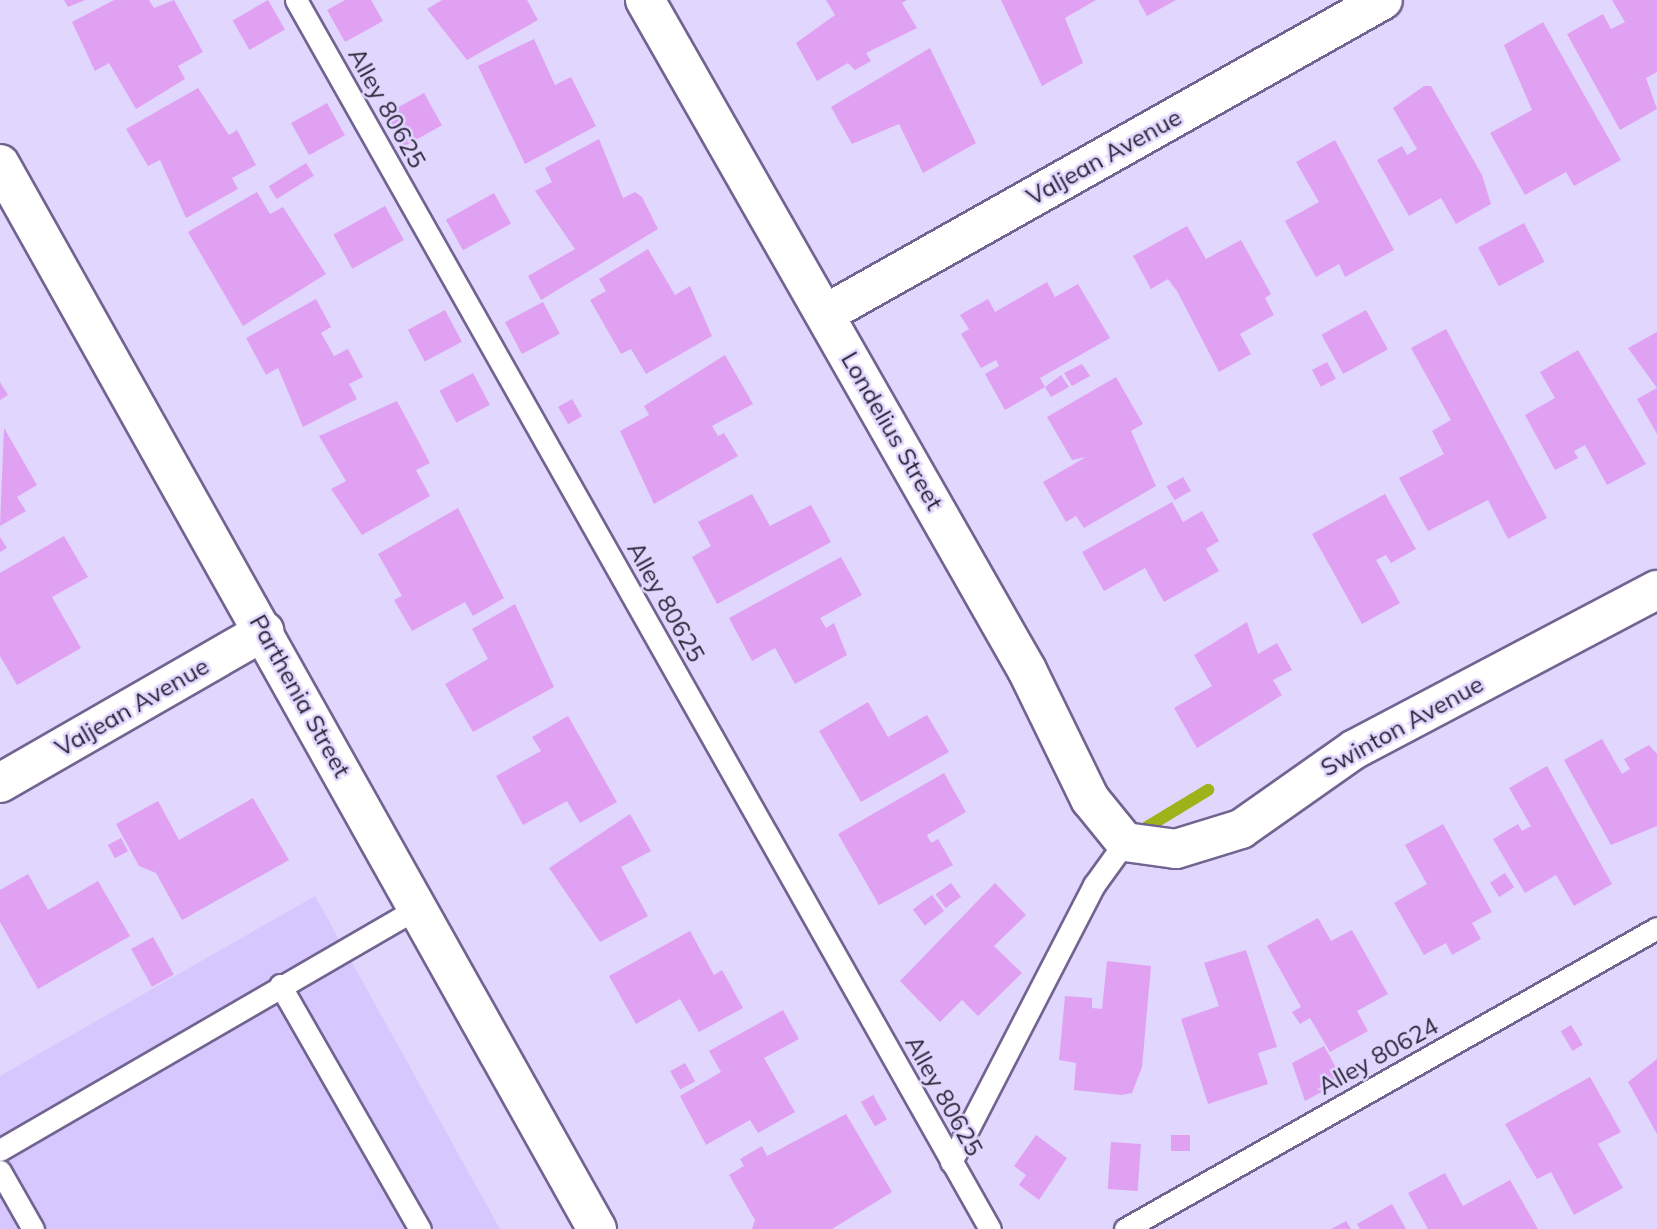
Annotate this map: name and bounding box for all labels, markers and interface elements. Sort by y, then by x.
street label: Alley 80625 [342,43,432,173]
street label: Valjean Avenue [1022,103,1186,211]
street label: Londelius Street [835,347,949,515]
street label: Alley 80625 [621,537,711,667]
street label: Parthenia Street [244,610,356,782]
street label: Valjean Avenue [50,651,214,763]
street label: Swinton Avenue [1316,669,1488,783]
street label: Alley 80624 [1313,1011,1443,1101]
street label: Alley 80625 [899,1031,989,1161]

